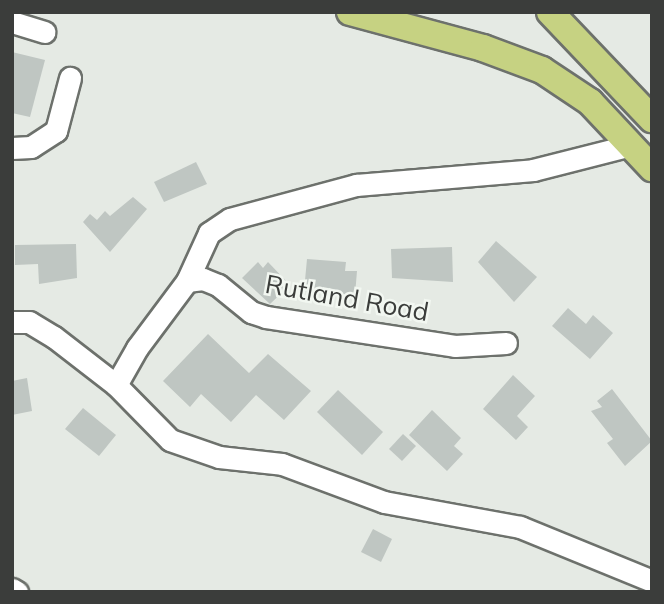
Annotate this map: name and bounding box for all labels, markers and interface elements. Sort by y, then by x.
street label: Rutland Road [263,268,431,328]

